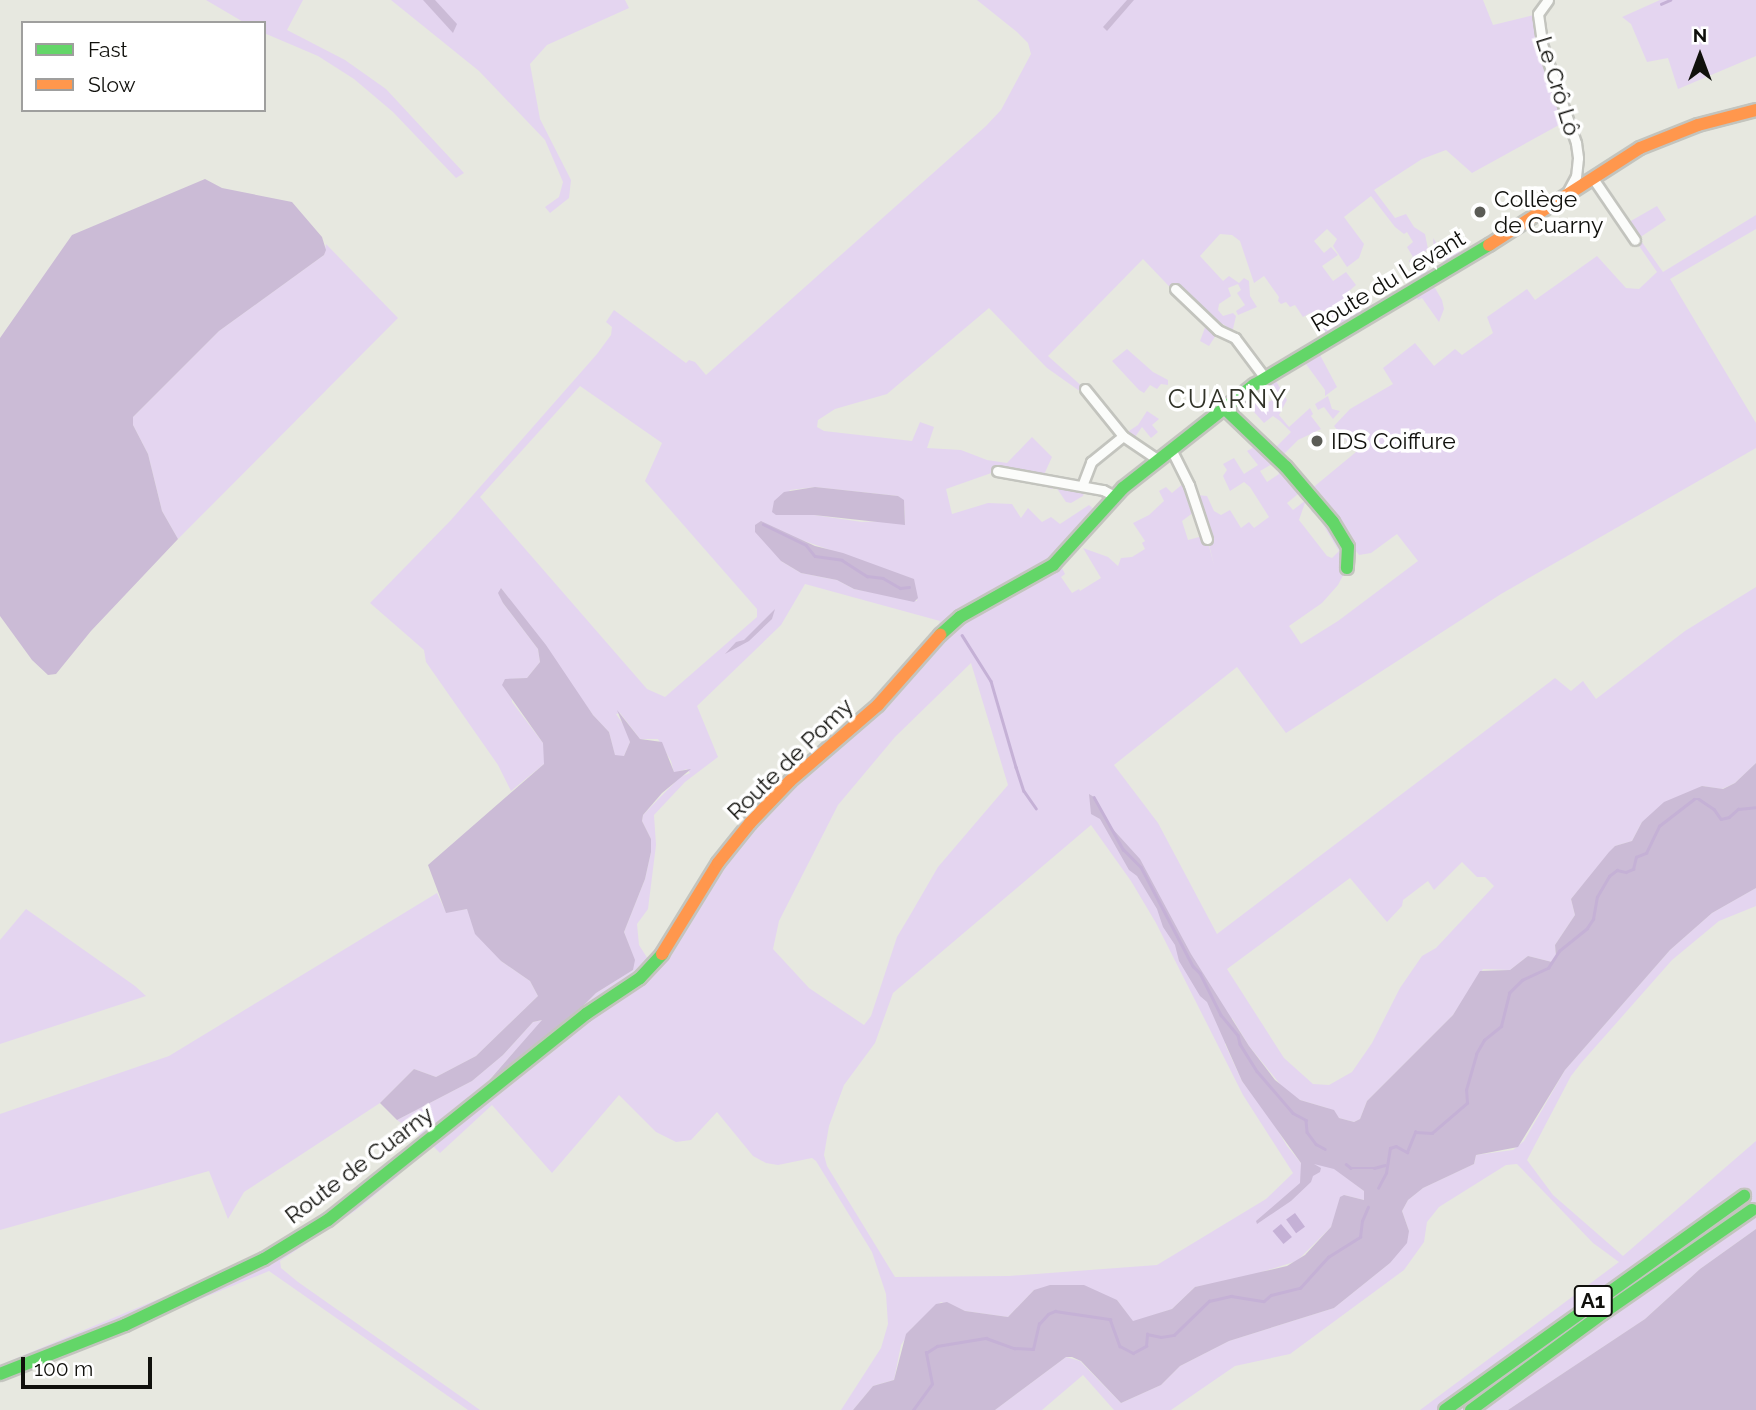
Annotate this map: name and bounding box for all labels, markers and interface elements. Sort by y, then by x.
legend [21,21,266,112]
north arrow [1665,21,1735,91]
text: N [1693,24,1707,46]
street label: Le Crô Lô [1530,33,1586,139]
text: Fast [88,37,128,62]
text: Slow [88,72,136,97]
place label: Collège de Cuarny [1494,185,1603,239]
marker: Collège de Cuarny [1472,204,1488,220]
street label: Route du Levant [1306,224,1470,338]
district label: CUARNY [1169,384,1287,416]
place label: IDS Coiffure [1331,427,1456,455]
marker: IDS Coiffure [1309,433,1325,449]
street label: Route de Pomy [722,692,858,826]
street label: Route de Cuarny [280,1100,438,1230]
road number: A1 [1574,1284,1612,1318]
scale bar [24,1344,156,1388]
text: 100 m [34,1356,93,1381]

